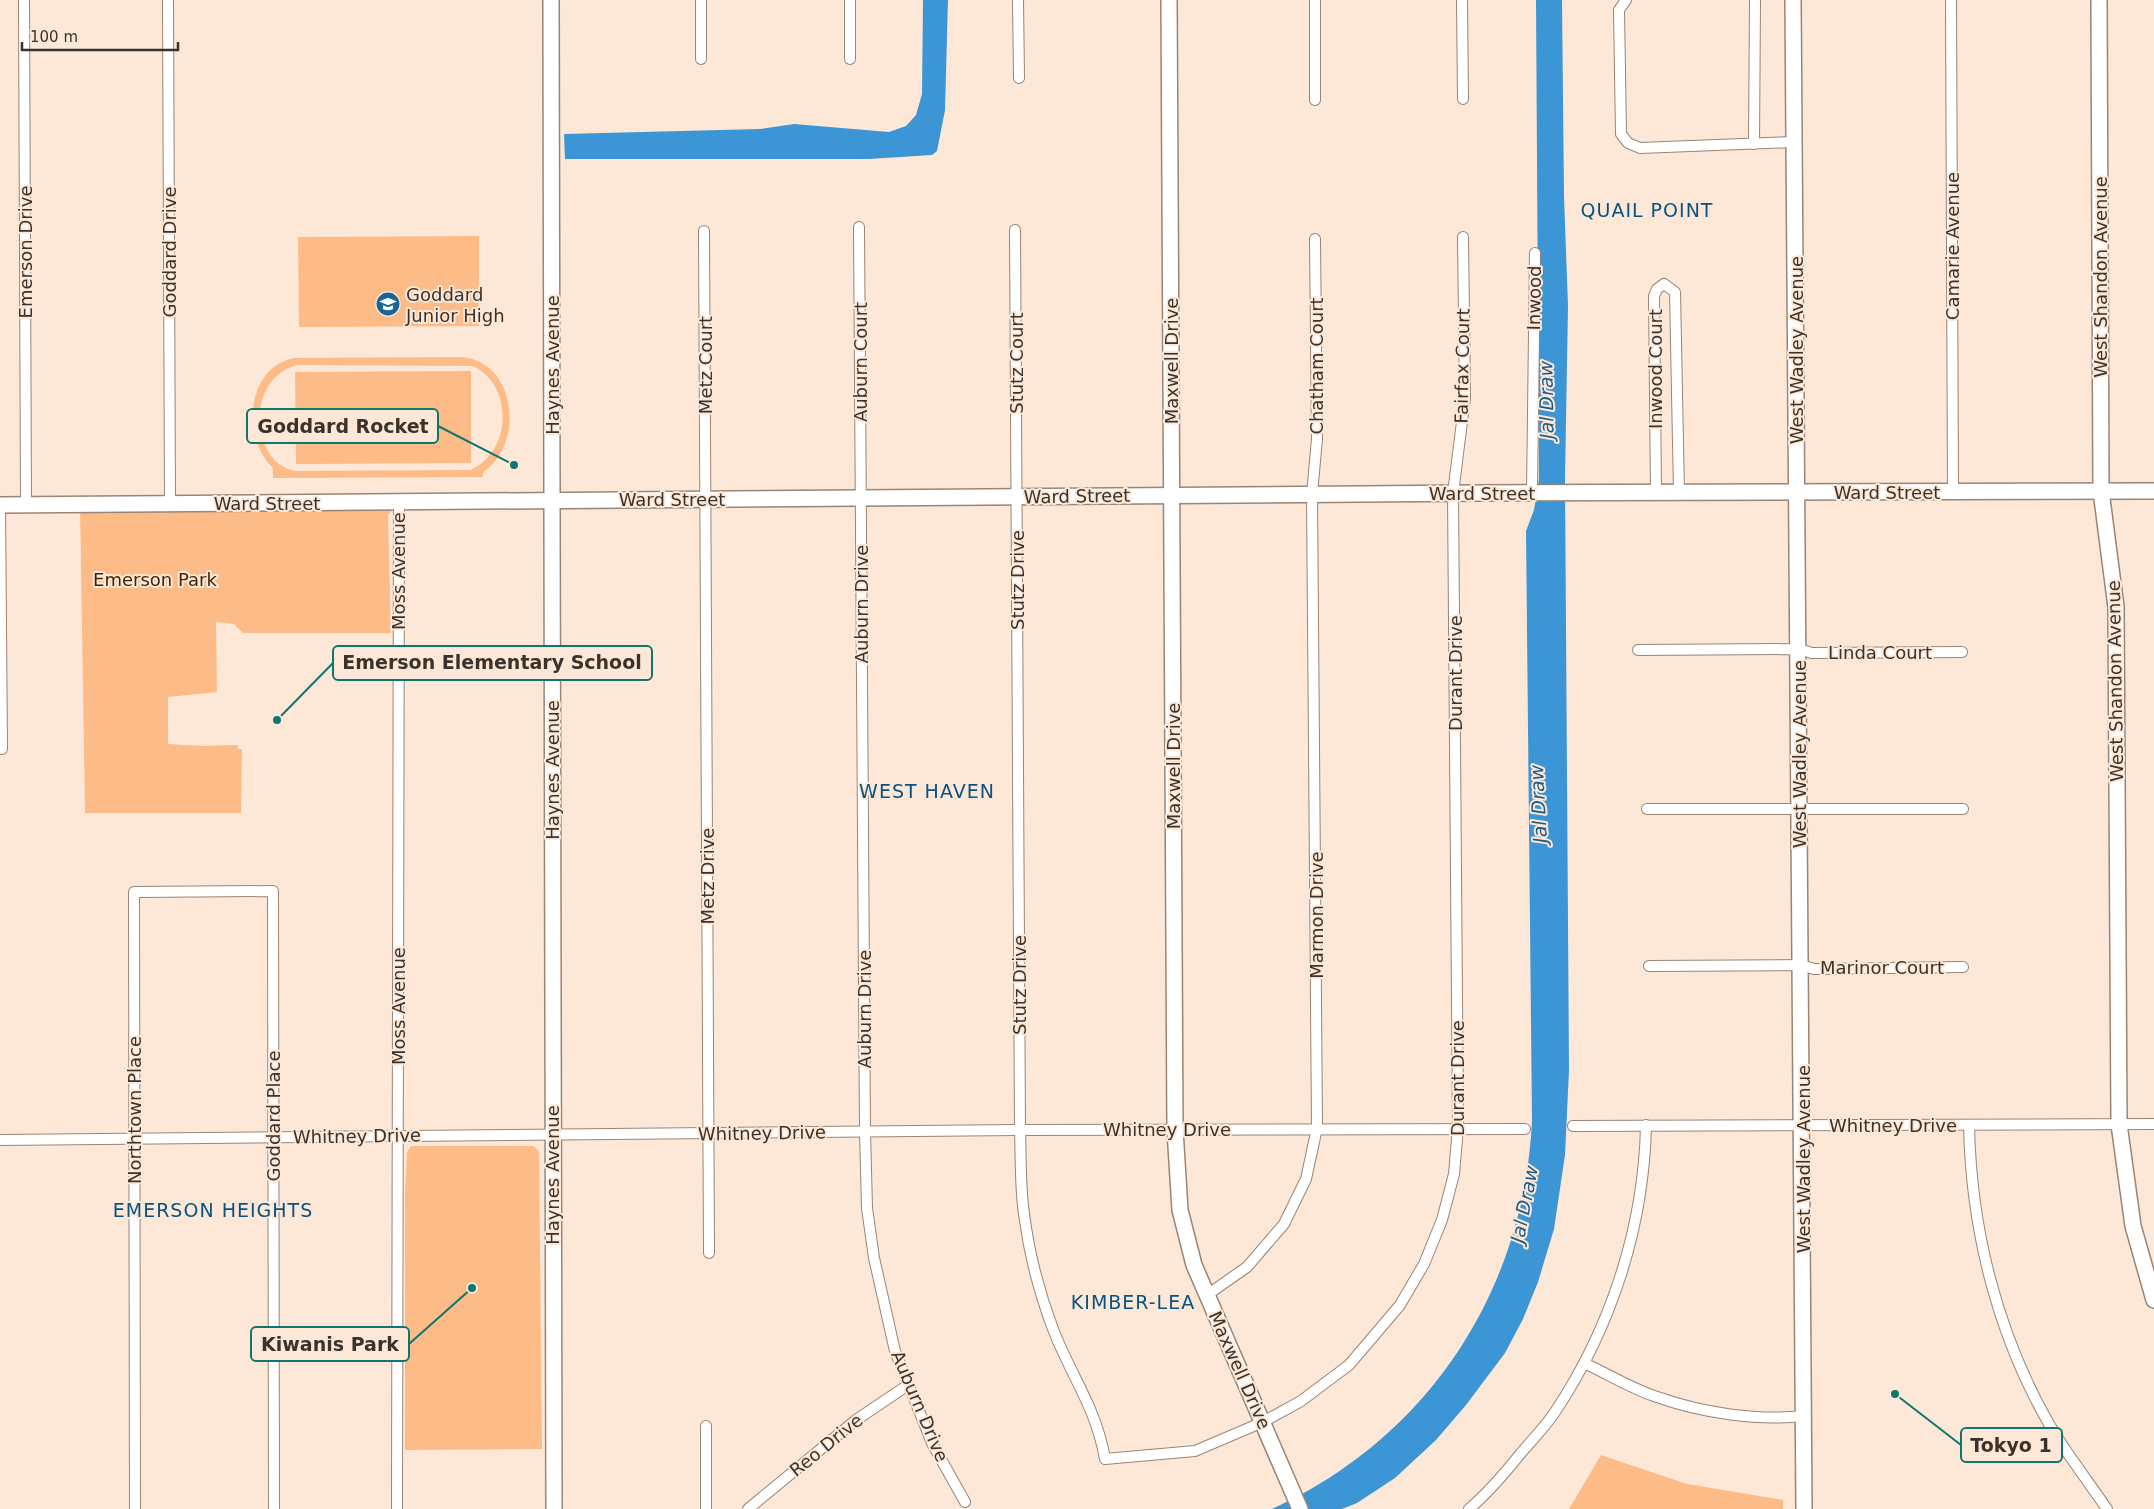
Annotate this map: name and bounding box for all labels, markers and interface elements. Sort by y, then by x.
scale bar [22,20,179,52]
text: 100 m [30,28,78,46]
street label: Camarie Avenue [1942,172,1963,320]
street label: West Shandon Avenue [2090,176,2111,378]
street label: Emerson Drive [15,186,36,318]
street label: Goddard Drive [159,186,180,318]
district label: QUAIL POINT [1581,199,1713,221]
street label: West Wadley Avenue [1786,256,1807,444]
street label: Inwood [1523,265,1545,331]
place label: Goddard Junior High [405,284,505,326]
school or university icon: Goddard Junior High [375,291,401,317]
street label: Haynes Avenue [542,295,563,435]
street label: Chatham Court [1306,297,1327,435]
street label: Maxwell Drive [1161,298,1182,424]
street label: Auburn Court [850,302,871,422]
street label: Fairfax Court [1450,308,1474,424]
street label: Inwood Court [1645,309,1666,429]
street label: Stutz Court [1006,312,1027,414]
street label: Metz Court [695,316,716,414]
water label: Jal Draw [1534,360,1558,443]
callout: Goddard Rocket [247,409,438,443]
text: Goddard Rocket [257,415,429,437]
street label: Ward Street [1834,482,1940,503]
street label: Ward Street [1429,483,1535,504]
street label: Ward Street [1024,485,1130,507]
street label: Ward Street [619,489,725,510]
street label: Ward Street [214,493,320,514]
street label: Moss Avenue [388,512,409,630]
street label: Stutz Drive [1007,530,1028,630]
street label: Auburn Drive [851,545,872,663]
park label: Emerson Park [93,569,217,590]
street label: West Shandon Avenue [2103,580,2127,782]
street label: Durant Drive [1445,615,1466,731]
street label: Linda Court [1828,642,1932,663]
callout: Emerson Elementary School [333,646,652,680]
text: Emerson Elementary School [342,651,642,673]
street label: West Wadley Avenue [1789,660,1810,848]
street label: Haynes Avenue [542,700,563,840]
street label: Maxwell Drive [1163,703,1184,829]
water label: Jal Draw [1525,764,1551,848]
district label: WEST HAVEN [859,780,995,802]
street label: Metz Drive [697,828,718,924]
street label: Marmon Drive [1306,851,1327,979]
street label: Stutz Drive [1009,935,1030,1035]
street label: Moss Avenue [388,947,409,1065]
street label: Auburn Drive [854,950,875,1068]
street label: Marinor Court [1820,957,1944,978]
street label: Durant Drive [1447,1020,1468,1136]
street label: Northtown Place [124,1036,145,1184]
street label: Goddard Place [263,1051,284,1181]
street label: West Wadley Avenue [1793,1065,1814,1253]
street label: Haynes Avenue [542,1105,563,1245]
street label: Whitney Drive [1829,1115,1957,1136]
street label: Whitney Drive [1103,1119,1231,1140]
street label: Whitney Drive [698,1121,826,1145]
street label: Whitney Drive [293,1124,421,1148]
water label: Jal Draw [1505,1163,1542,1248]
district label: EMERSON HEIGHTS [113,1199,313,1221]
district label: KIMBER-LEA [1071,1291,1195,1313]
street label: Maxwell Drive [1205,1308,1275,1432]
callout: Kiwanis Park [251,1327,409,1361]
text: Kiwanis Park [261,1333,399,1355]
street label: Auburn Drive [887,1347,953,1465]
street label: Reo Drive [785,1409,867,1481]
callout: Tokyo 1 [1961,1428,2062,1462]
text: Tokyo 1 [1970,1434,2052,1456]

